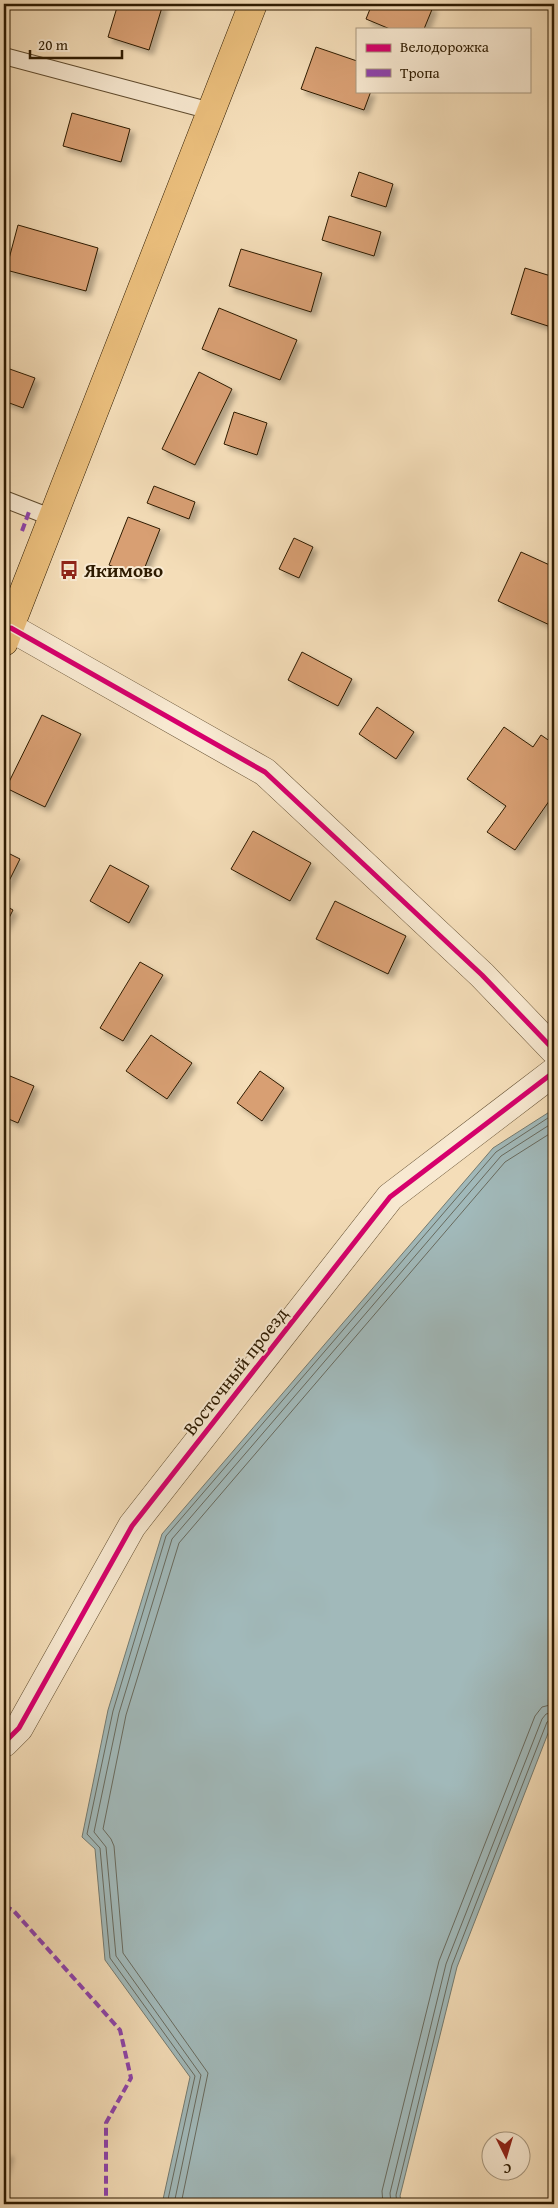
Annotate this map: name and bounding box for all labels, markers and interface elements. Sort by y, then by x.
scale bar [30,28,122,60]
legend [356,28,530,92]
text: 20 m [38,34,69,55]
text: Велодорожка [400,36,490,57]
text: Тропа [400,62,441,83]
place label: Якимово [83,556,163,584]
bus stop icon: Якимово [58,559,80,581]
street label: Восточный проезд [176,1301,294,1441]
north arrow [480,2130,530,2180]
text: С [502,2159,512,2179]

